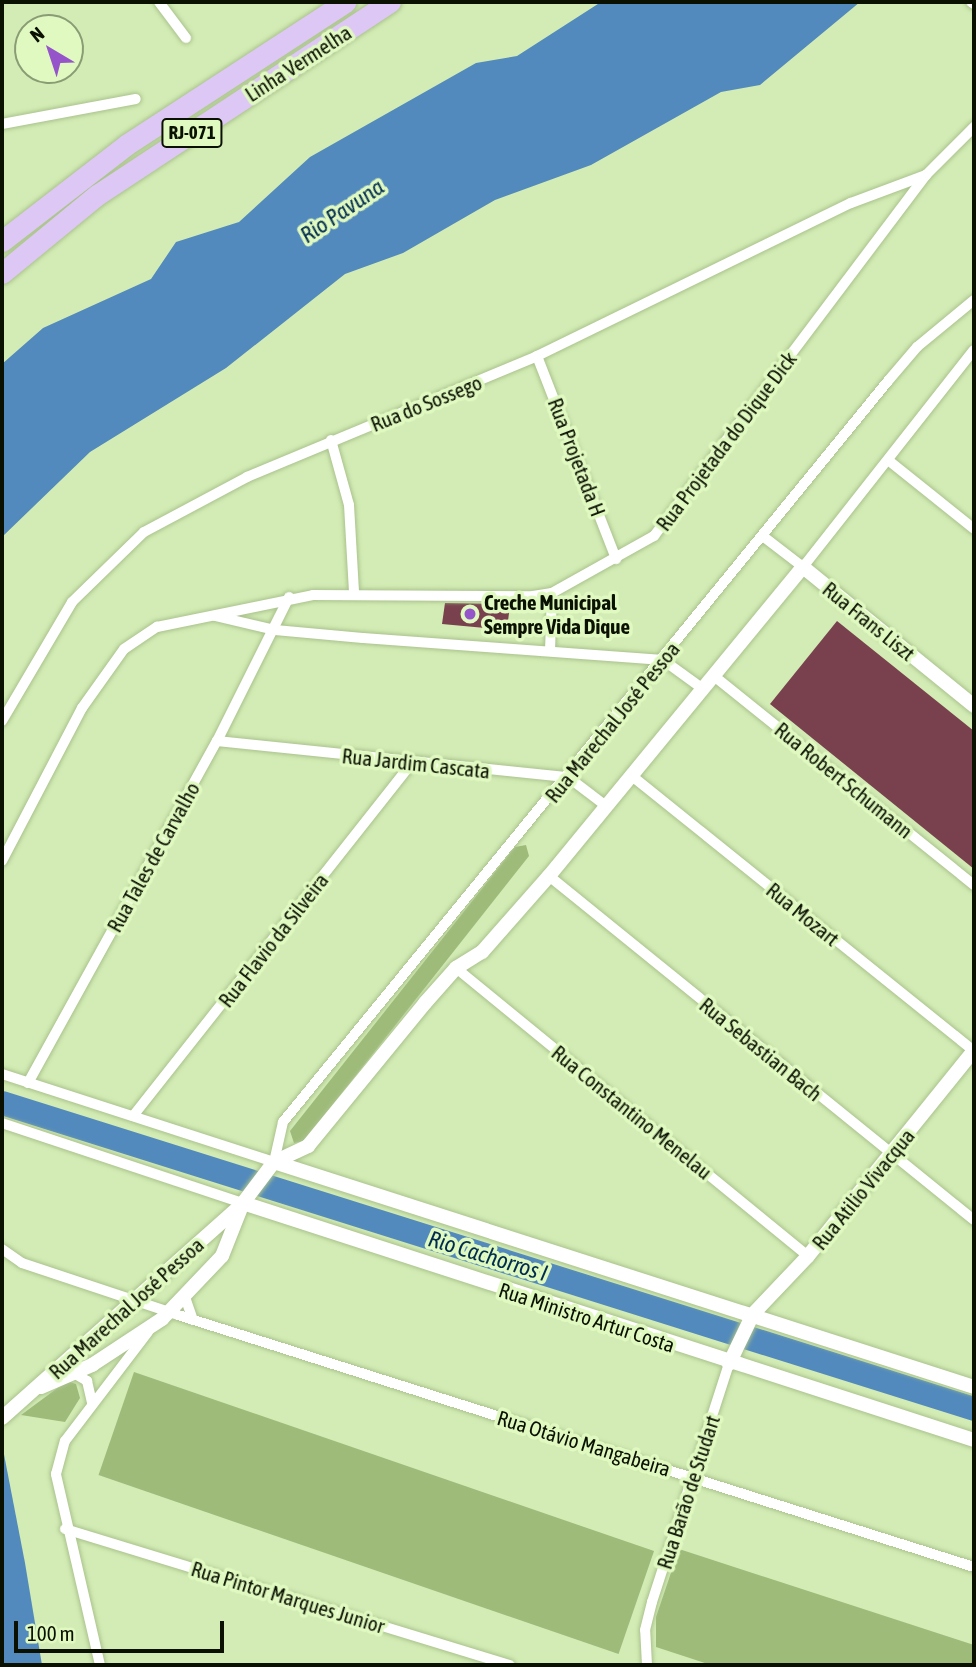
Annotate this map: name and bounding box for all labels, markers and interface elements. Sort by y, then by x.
north arrow [14,14,84,84]
street label: Linha Vermelha [240,19,356,107]
text: N [26,22,48,46]
road number: RJ-071 [160,118,224,148]
water label: Rio Pavuna [295,173,389,249]
street label: Rua Projetada do Dique Dick [650,346,802,536]
street label: Rua do Sossego [367,369,485,437]
street label: Rua Projetada H [543,394,611,520]
street label: Rua Frans Liszt [818,576,920,666]
place label: Creche Municipal Sempre Vida Dique [484,589,630,639]
marker: Creche Municipal Sempre Vida Dique [462,606,478,622]
street label: Rua Marechal José Pessoa [539,637,685,807]
street label: Rua Robert Schumann [770,717,918,843]
street label: Rua Jardim Cascata [341,743,491,783]
street label: Rua Tales de Carvalho [101,778,205,936]
street label: Rua Flavio da Silveira [213,868,333,1012]
street label: Rua Mozart [762,877,844,951]
street label: Rua Sebastian Bach [695,992,827,1106]
street label: Rua Constantino Menelau [547,1040,717,1184]
street label: Rua Atilio Vivacqua [806,1123,920,1255]
water label: Rio Cachorros I [425,1225,551,1287]
street label: Rua Marechal José Pessoa [43,1232,209,1384]
street label: Rua Ministro Artur Costa [496,1277,678,1357]
street label: Rua Otávio Mangabeira [494,1405,674,1481]
street label: Rua Barão de Studart [651,1412,725,1572]
street label: Rua Pintor Marques Junior [188,1556,388,1638]
scale bar [18,1608,228,1652]
text: 100 m [27,1621,75,1645]

